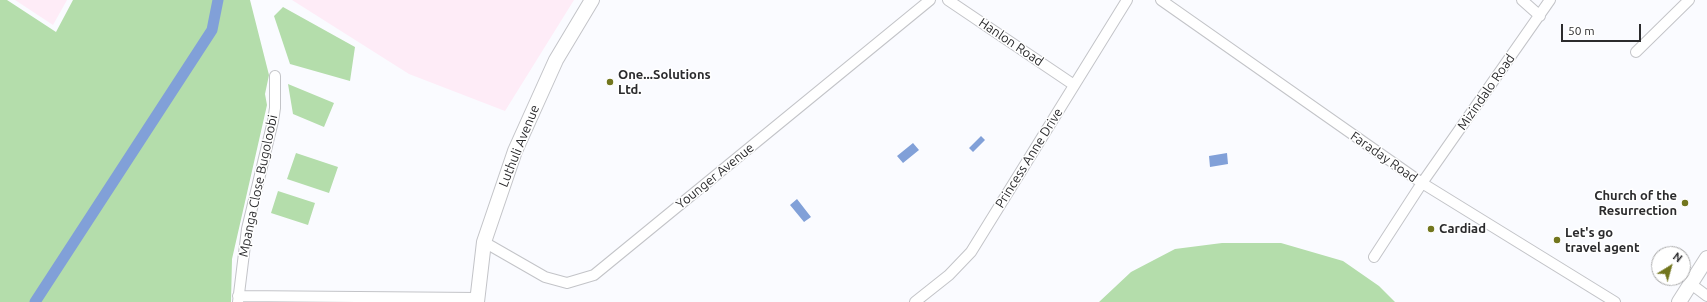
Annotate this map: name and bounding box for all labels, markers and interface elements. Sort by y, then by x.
street label: Hanlon Road [976,15,1046,69]
scale bar [1563,16,1643,42]
text: 50 m [1568,24,1595,37]
street label: Mizindalo Road [1454,51,1518,133]
place label: One...Solutions Ltd. [618,67,711,98]
marker: One...Solutions Ltd. [605,77,615,87]
street label: Luthuli Avenue [495,103,543,189]
street label: Princess Anne Drive [992,105,1066,211]
street label: Mpanga Close Bugoloobi [235,113,281,259]
street label: Faraday Road [1348,128,1420,186]
street label: Younger Avenue [673,140,757,212]
place label: Church of the Resurrection [1594,188,1677,219]
marker: Church of the Resurrection [1680,198,1690,208]
place label: Cardiad [1439,221,1486,237]
marker: Cardiad [1426,224,1436,234]
place label: Let's go travel agent [1565,225,1640,256]
marker: Let's go travel agent [1552,235,1562,245]
north arrow [1651,246,1691,286]
text: N [1671,250,1685,264]

